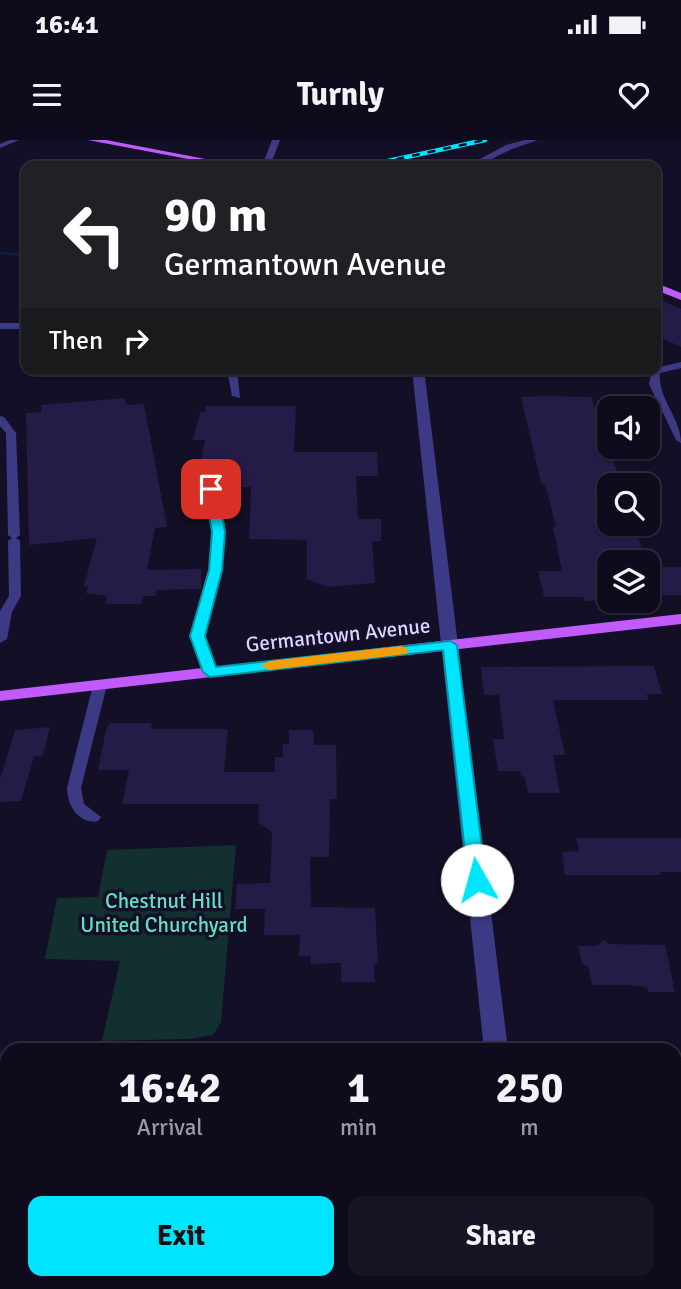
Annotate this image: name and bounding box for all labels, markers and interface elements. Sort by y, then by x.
text: 16:41 [35,9,99,41]
text: Turnly [297,75,384,114]
icon: menu [28,76,66,114]
icon: heart [615,76,653,114]
text: 90 m [164,185,267,245]
icon: left [49,189,140,280]
text: Germantown Avenue [164,245,447,284]
icon: right [117,322,155,360]
text: Then [49,325,103,357]
map controls [597,396,660,613]
button: sound [597,396,660,459]
pin [181,459,241,519]
icon: arrive [192,470,230,508]
button: search [597,473,660,536]
button: layers [597,550,660,613]
street label: Germantown Avenue [244,612,432,658]
position arrow [440,843,514,917]
park label: Chestnut Hill United Churchyard [80,888,248,938]
text: 16:42 [118,1063,222,1114]
text: 1 [347,1063,370,1114]
text: 250 [495,1063,564,1114]
text: Arrival [137,1113,203,1142]
text: min [340,1113,377,1142]
text: m [520,1113,539,1142]
button: Exit [28,1196,334,1276]
button: Share [348,1196,654,1276]

